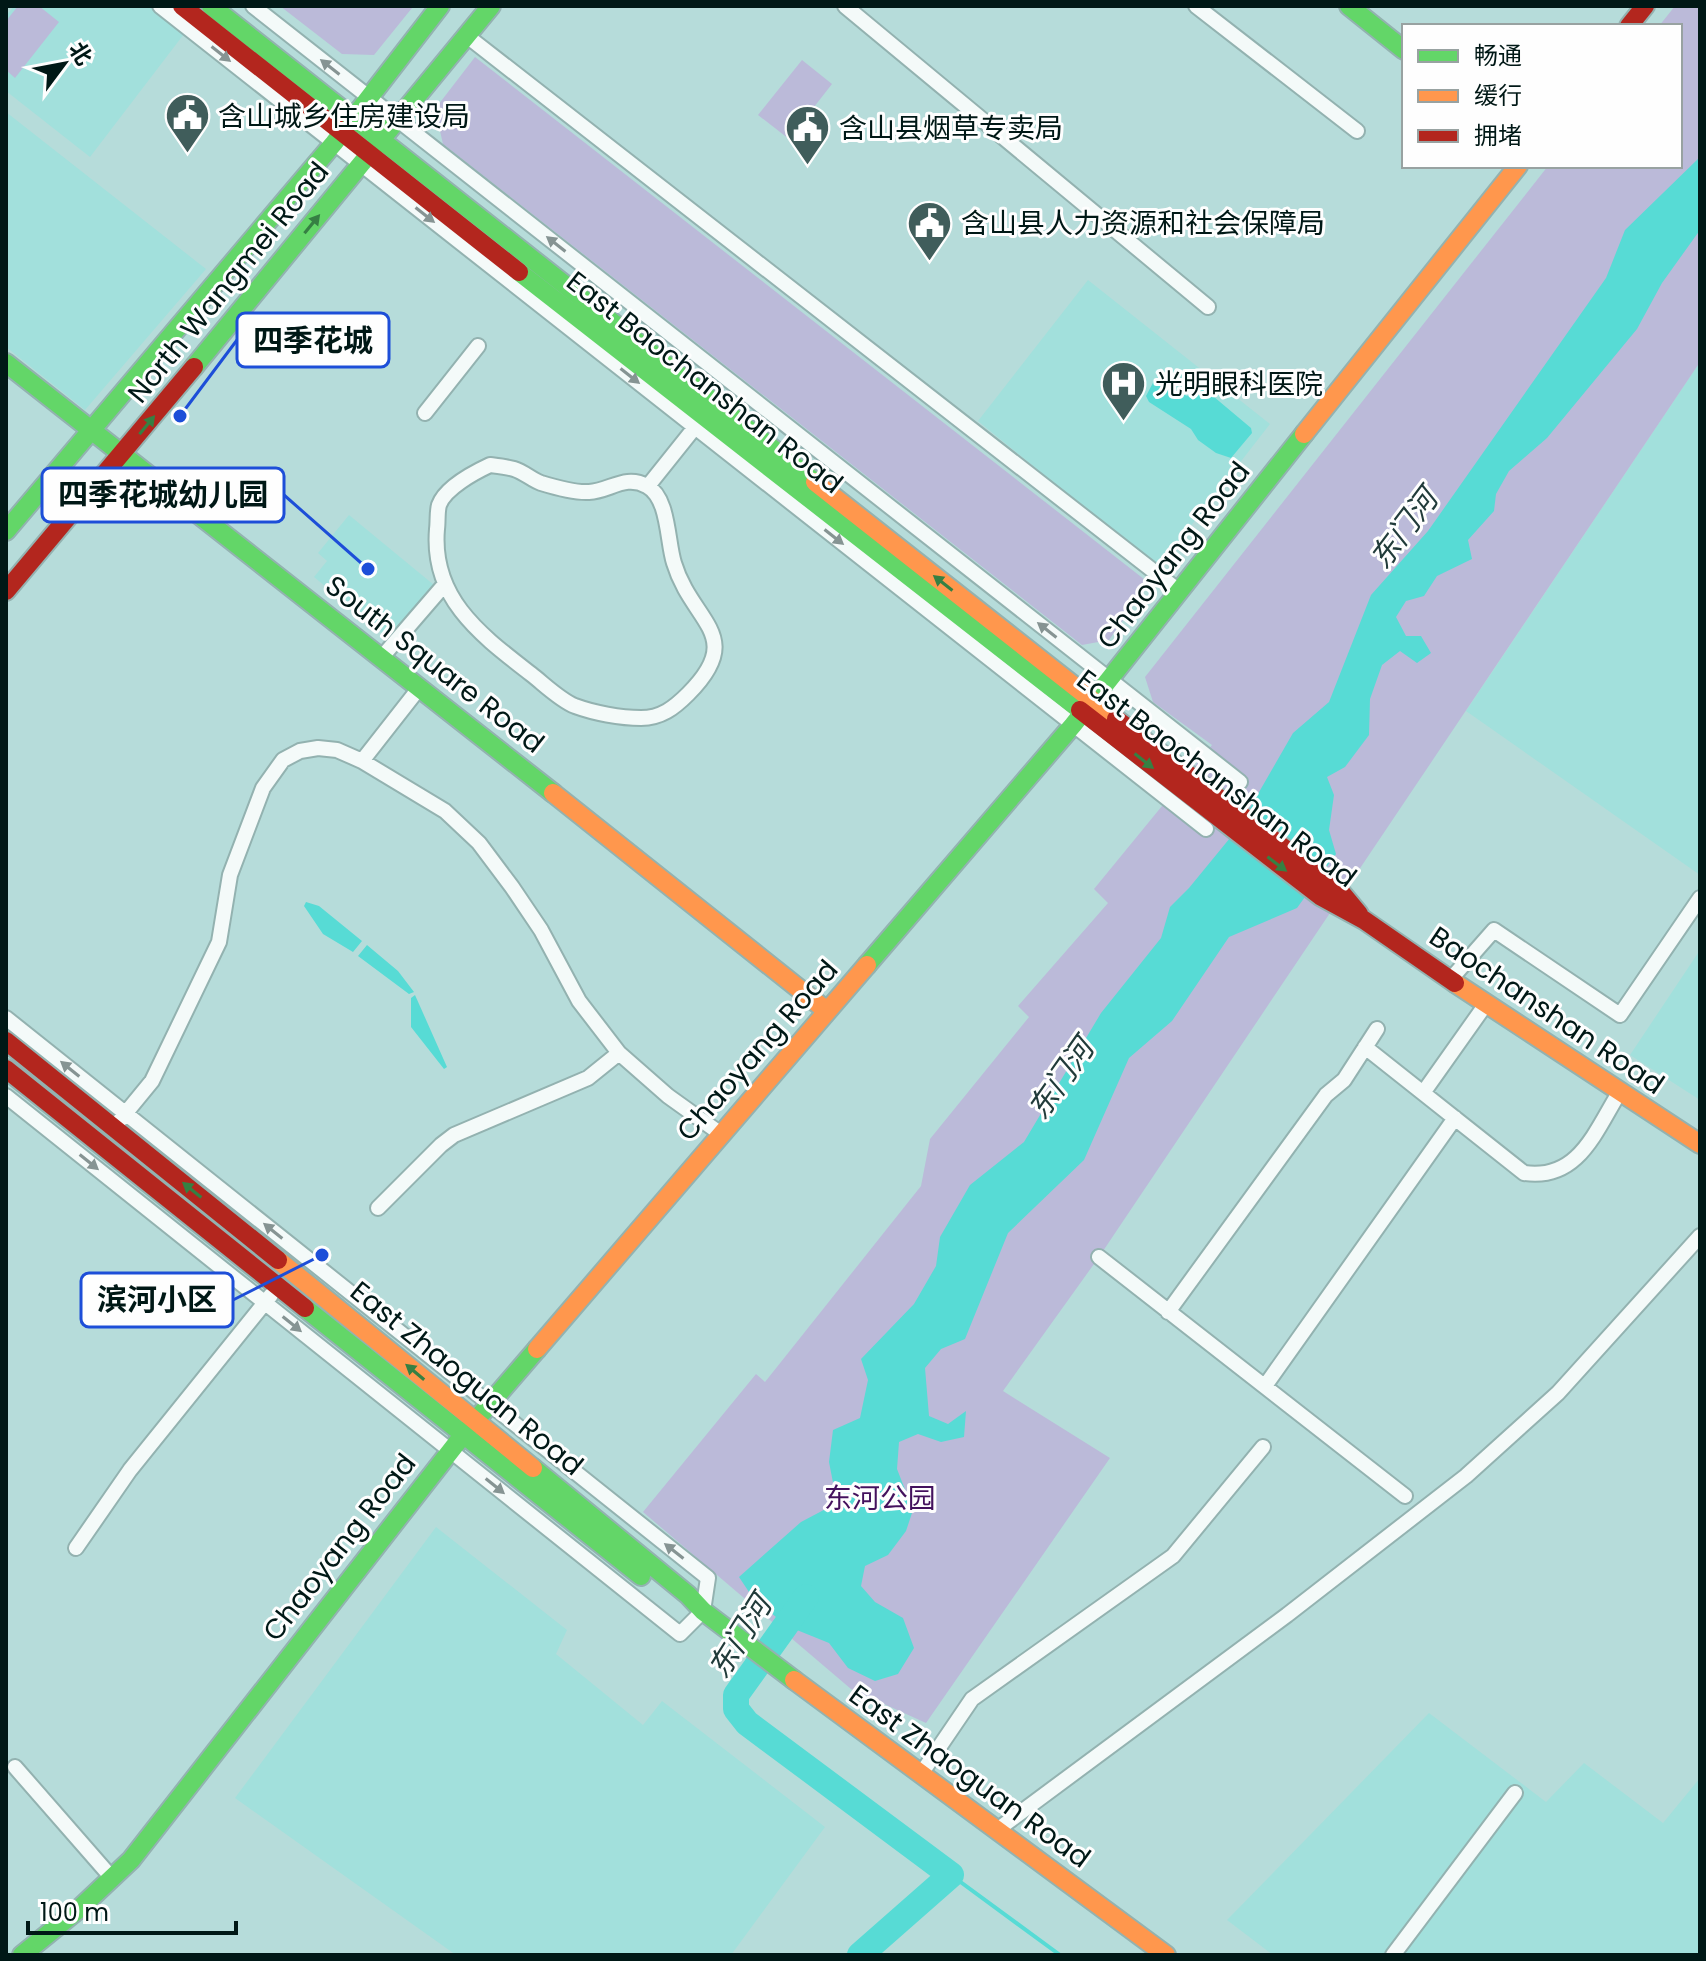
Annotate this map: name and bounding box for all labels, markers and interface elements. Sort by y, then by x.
north arrow [24,24,104,104]
legend [1402,24,1682,168]
text: 北 [62,36,100,71]
text: 畅通 [1474,39,1522,72]
one-way arrow [211,46,231,62]
one-way arrow [320,59,340,75]
text: 缓行 [1474,79,1522,112]
public building icon: 含山城乡住房建设局 [163,92,211,155]
place label: 含山城乡住房建设局 [218,97,470,136]
public building icon: 含山县烟草专卖局 [784,104,832,167]
place label: 含山县烟草专卖局 [839,109,1063,148]
text: 拥堵 [1474,119,1522,152]
street label: North Wangmei Road [119,153,338,411]
public building icon: 含山县人力资源和社会保障局 [906,199,954,262]
place label: 含山县人力资源和社会保障局 [961,204,1325,243]
one-way arrow [415,206,435,223]
one-way arrow [303,214,320,234]
one-way arrow [546,237,566,253]
street label: East Baochanshan Road [558,262,851,503]
callout: 四季花城 [237,313,389,367]
text: 四季花城 [253,319,373,362]
hospital icon: 光明眼科医院 [1100,360,1148,423]
place label: 光明眼科医院 [1155,365,1323,404]
one-way arrow [620,367,640,384]
one-way arrow [138,415,155,435]
street label: Chaoyang Road [1088,453,1259,657]
callout: 四季花城幼儿园 [42,468,284,522]
text: 四季花城幼儿园 [58,473,268,516]
water label: 东门河 [1359,476,1451,578]
one-way arrow [824,528,844,544]
street label: South Square Road [317,566,552,762]
one-way arrow [933,576,953,592]
one-way arrow [1037,622,1057,639]
street label: East Baochanshan Road [1069,660,1365,897]
one-way arrow [1134,752,1154,769]
one-way arrow [1266,855,1287,871]
street label: Baochanshan Road [1422,917,1672,1104]
street label: Chaoyang Road [668,951,847,1149]
water label: 东门河 [1017,1025,1107,1128]
one-way arrow [60,1062,80,1078]
one-way arrow [79,1153,99,1169]
one-way arrow [181,1181,202,1198]
one-way arrow [263,1223,284,1240]
street label: East Zhaoguan Road [342,1272,591,1485]
callout: 滨河小区 [81,1273,233,1327]
text: 滨河小区 [97,1278,217,1321]
one-way arrow [282,1315,302,1332]
one-way arrow [405,1364,425,1381]
street label: Chaoyang Road [254,1445,425,1649]
one-way arrow [485,1478,505,1494]
park label: 东河公园 [824,1479,936,1518]
one-way arrow [664,1543,684,1559]
water label: 东门河 [697,1583,784,1686]
street label: East Zhaoguan Road [841,1676,1098,1877]
scale bar [28,1885,236,1935]
text: 100 m [40,1896,109,1929]

